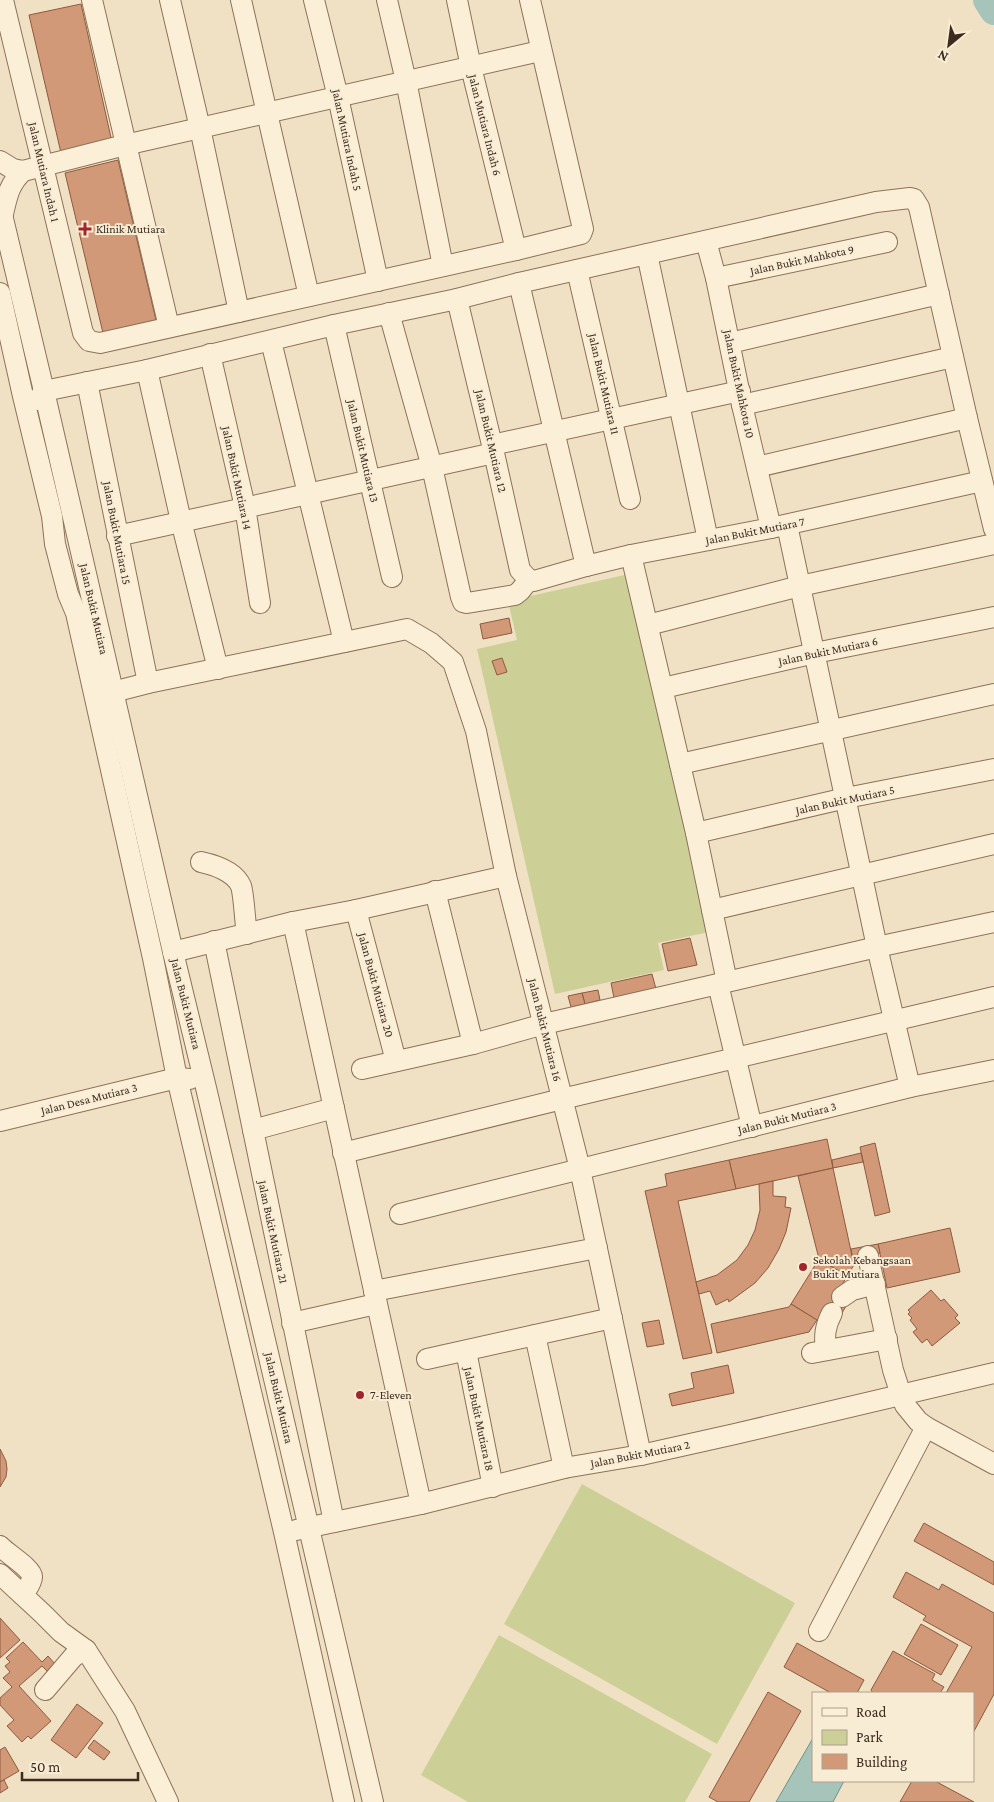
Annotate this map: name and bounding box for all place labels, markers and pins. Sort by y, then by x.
marker: Klinik Mutiara [78,222,92,236]
place label: Klinik Mutiara [96,222,166,236]
place label: Sekolah Kebangsaan Bukit Mutiara [813,1253,912,1281]
marker: Sekolah Kebangsaan Bukit Mutiara [797,1261,809,1273]
place label: 7-Eleven [370,1388,412,1402]
marker: 7-Eleven [354,1389,366,1401]

